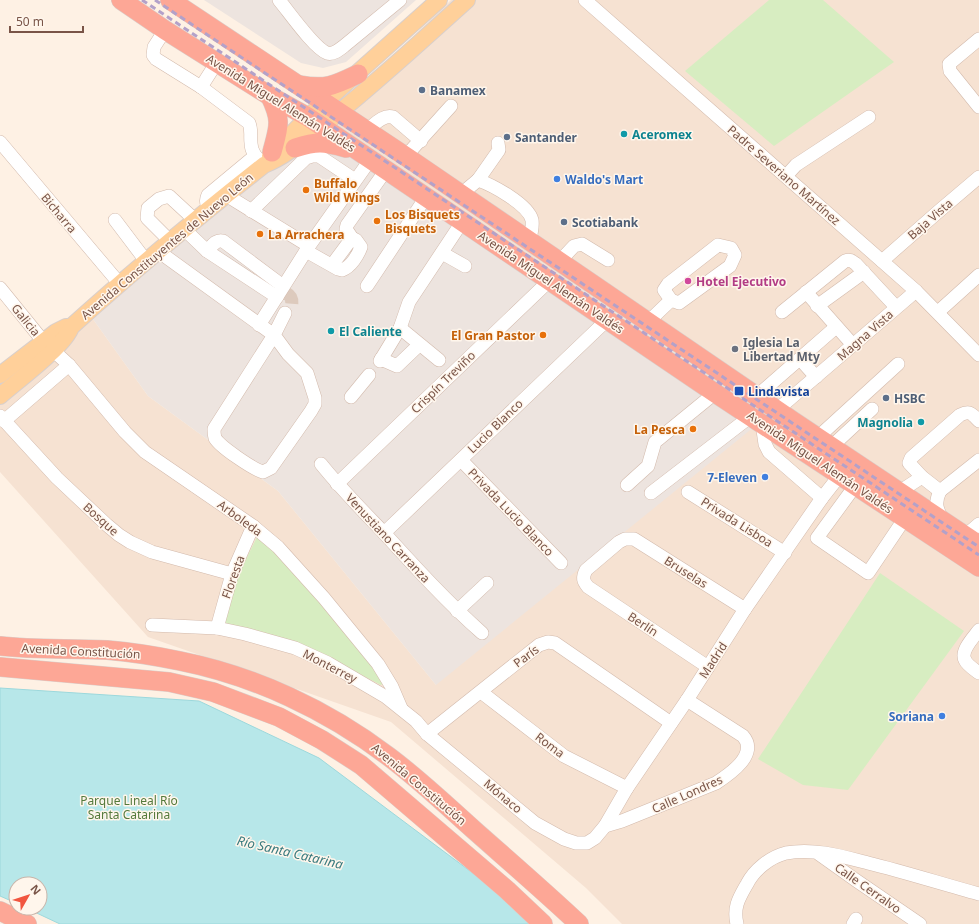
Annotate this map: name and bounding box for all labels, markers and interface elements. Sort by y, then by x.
scale bar [10,8,83,34]
text: 50 m [16,13,44,30]
street label: Avenida Miguel Alemán Valdés [203,50,359,156]
place label: Banamex [430,82,486,99]
marker: Banamex [417,85,427,95]
street label: Padre Severiano Martínez [724,121,844,229]
place label: Aceromex [632,126,692,143]
place label: Santander [515,129,578,146]
marker: Aceromex [619,129,629,139]
marker: Santander [502,132,512,142]
street label: Avenida Constituyentes de Nuevo León [77,169,257,323]
place label: Waldo's Mart [565,171,643,188]
marker: Waldo's Mart [552,174,562,184]
place label: Buffalo Wild Wings [314,175,380,206]
marker: Buffalo Wild Wings [301,185,311,195]
street label: Bicharra [37,189,81,237]
street label: Baja Vista [904,195,956,243]
place label: Los Bisquets Bisquets [385,206,460,237]
place label: Scotiabank [572,214,639,231]
marker: Los Bisquets Bisquets [372,216,382,226]
marker: Scotiabank [559,217,569,227]
place label: La Arrachera [268,226,344,243]
street label: Avenida Miguel Alemán Valdés [475,227,628,337]
marker: La Arrachera [255,229,265,239]
place label: Hotel Ejecutivo [696,273,786,290]
marker: Hotel Ejecutivo [683,276,693,286]
street label: Galicia [8,300,44,340]
street label: Magna Vista [833,306,897,364]
place label: El Caliente [339,323,402,340]
marker: El Caliente [326,326,336,336]
place label: El Gran Pastor [451,327,536,344]
marker: El Gran Pastor [538,330,548,340]
place label: Iglesia La Libertad Mty [743,334,820,365]
marker: Iglesia La Libertad Mty [730,344,740,354]
street label: Crispín Treviño [407,347,479,417]
place label: Lindavista [748,383,810,400]
marker: Lindavista [733,385,745,397]
place label: HSBC [894,390,926,407]
marker: HSBC [881,393,891,403]
street label: Lucio Blanco [464,395,526,457]
street label: Avenida Miguel Alemán Valdés [744,407,897,517]
place label: Magnolia [857,414,913,431]
marker: Magnolia [916,417,926,427]
place label: La Pesca [634,421,685,438]
marker: La Pesca [688,424,698,434]
street label: Privada Lucio Blanco [464,464,558,560]
place label: 7-Eleven [707,469,757,486]
marker: 7-Eleven [760,472,770,482]
street label: Venustiano Carranza [342,489,434,587]
street label: Privada Lisboa [698,493,776,551]
street label: Arboleda [214,496,266,540]
street label: Bosque [80,499,123,540]
street label: Bruselas [661,552,711,592]
street label: Floresta [217,553,249,601]
street label: Berlín [624,608,662,640]
street label: Madrid [695,638,731,682]
street label: Avenida Constitución [21,639,141,663]
street label: París [510,641,542,671]
street label: Monterrey [300,645,361,687]
place label: Soriana [889,708,934,725]
marker: Soriana [937,711,947,721]
street label: Roma [532,728,568,762]
street label: Avenida Constitución [368,739,470,829]
street label: Calle Londres [649,771,725,817]
street label: Mónaco [480,775,526,817]
park label: Parque Lineal Río Santa Catarina [80,792,178,823]
water label: Río Santa Catarina [235,831,345,873]
street label: Calle Cerralvo [831,859,905,917]
north arrow [8,876,48,916]
text: N [28,881,45,898]

